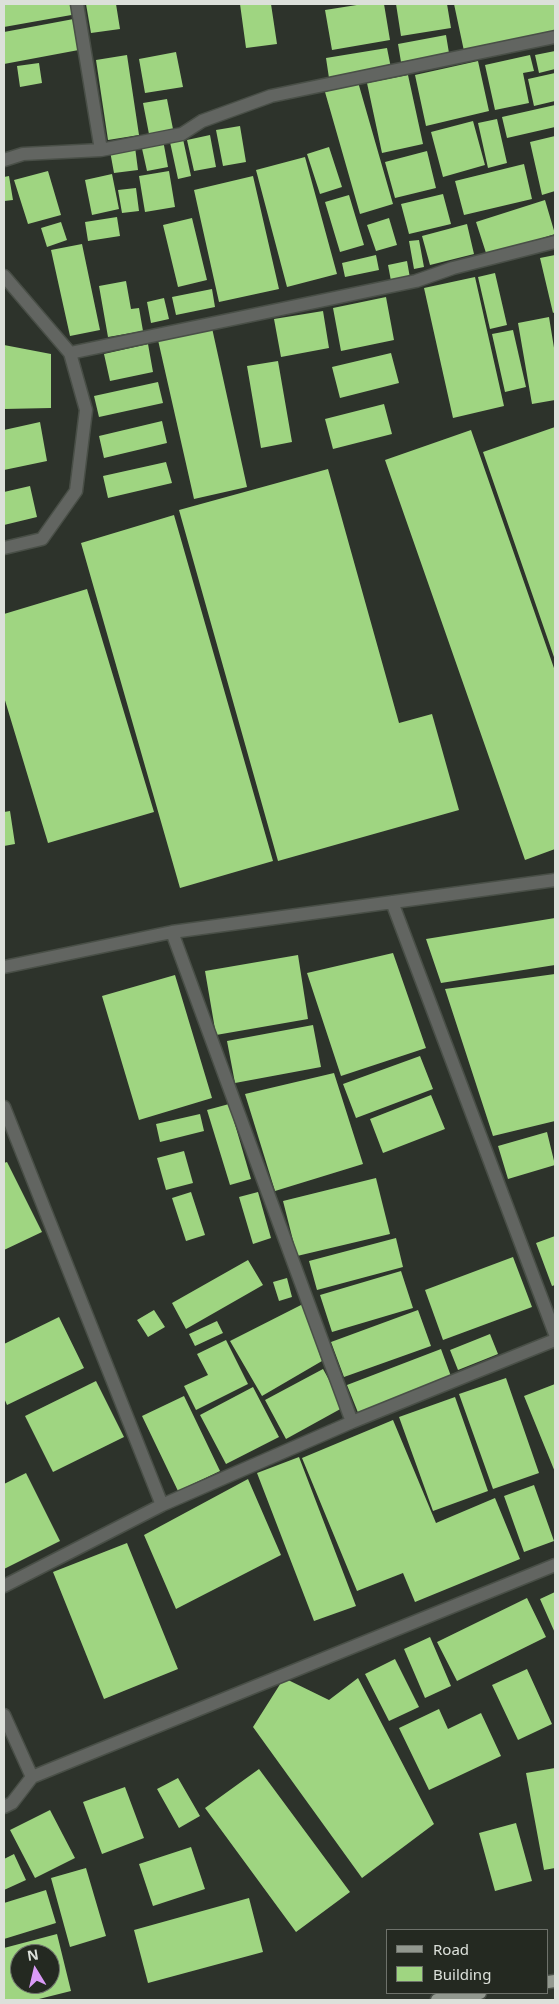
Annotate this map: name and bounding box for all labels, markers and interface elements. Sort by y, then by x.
legend [386,1929,549,1994]
text: Road [433,1939,469,1959]
north arrow [10,1944,60,1994]
text: N [26,1944,40,1965]
text: Building [433,1964,491,1984]

